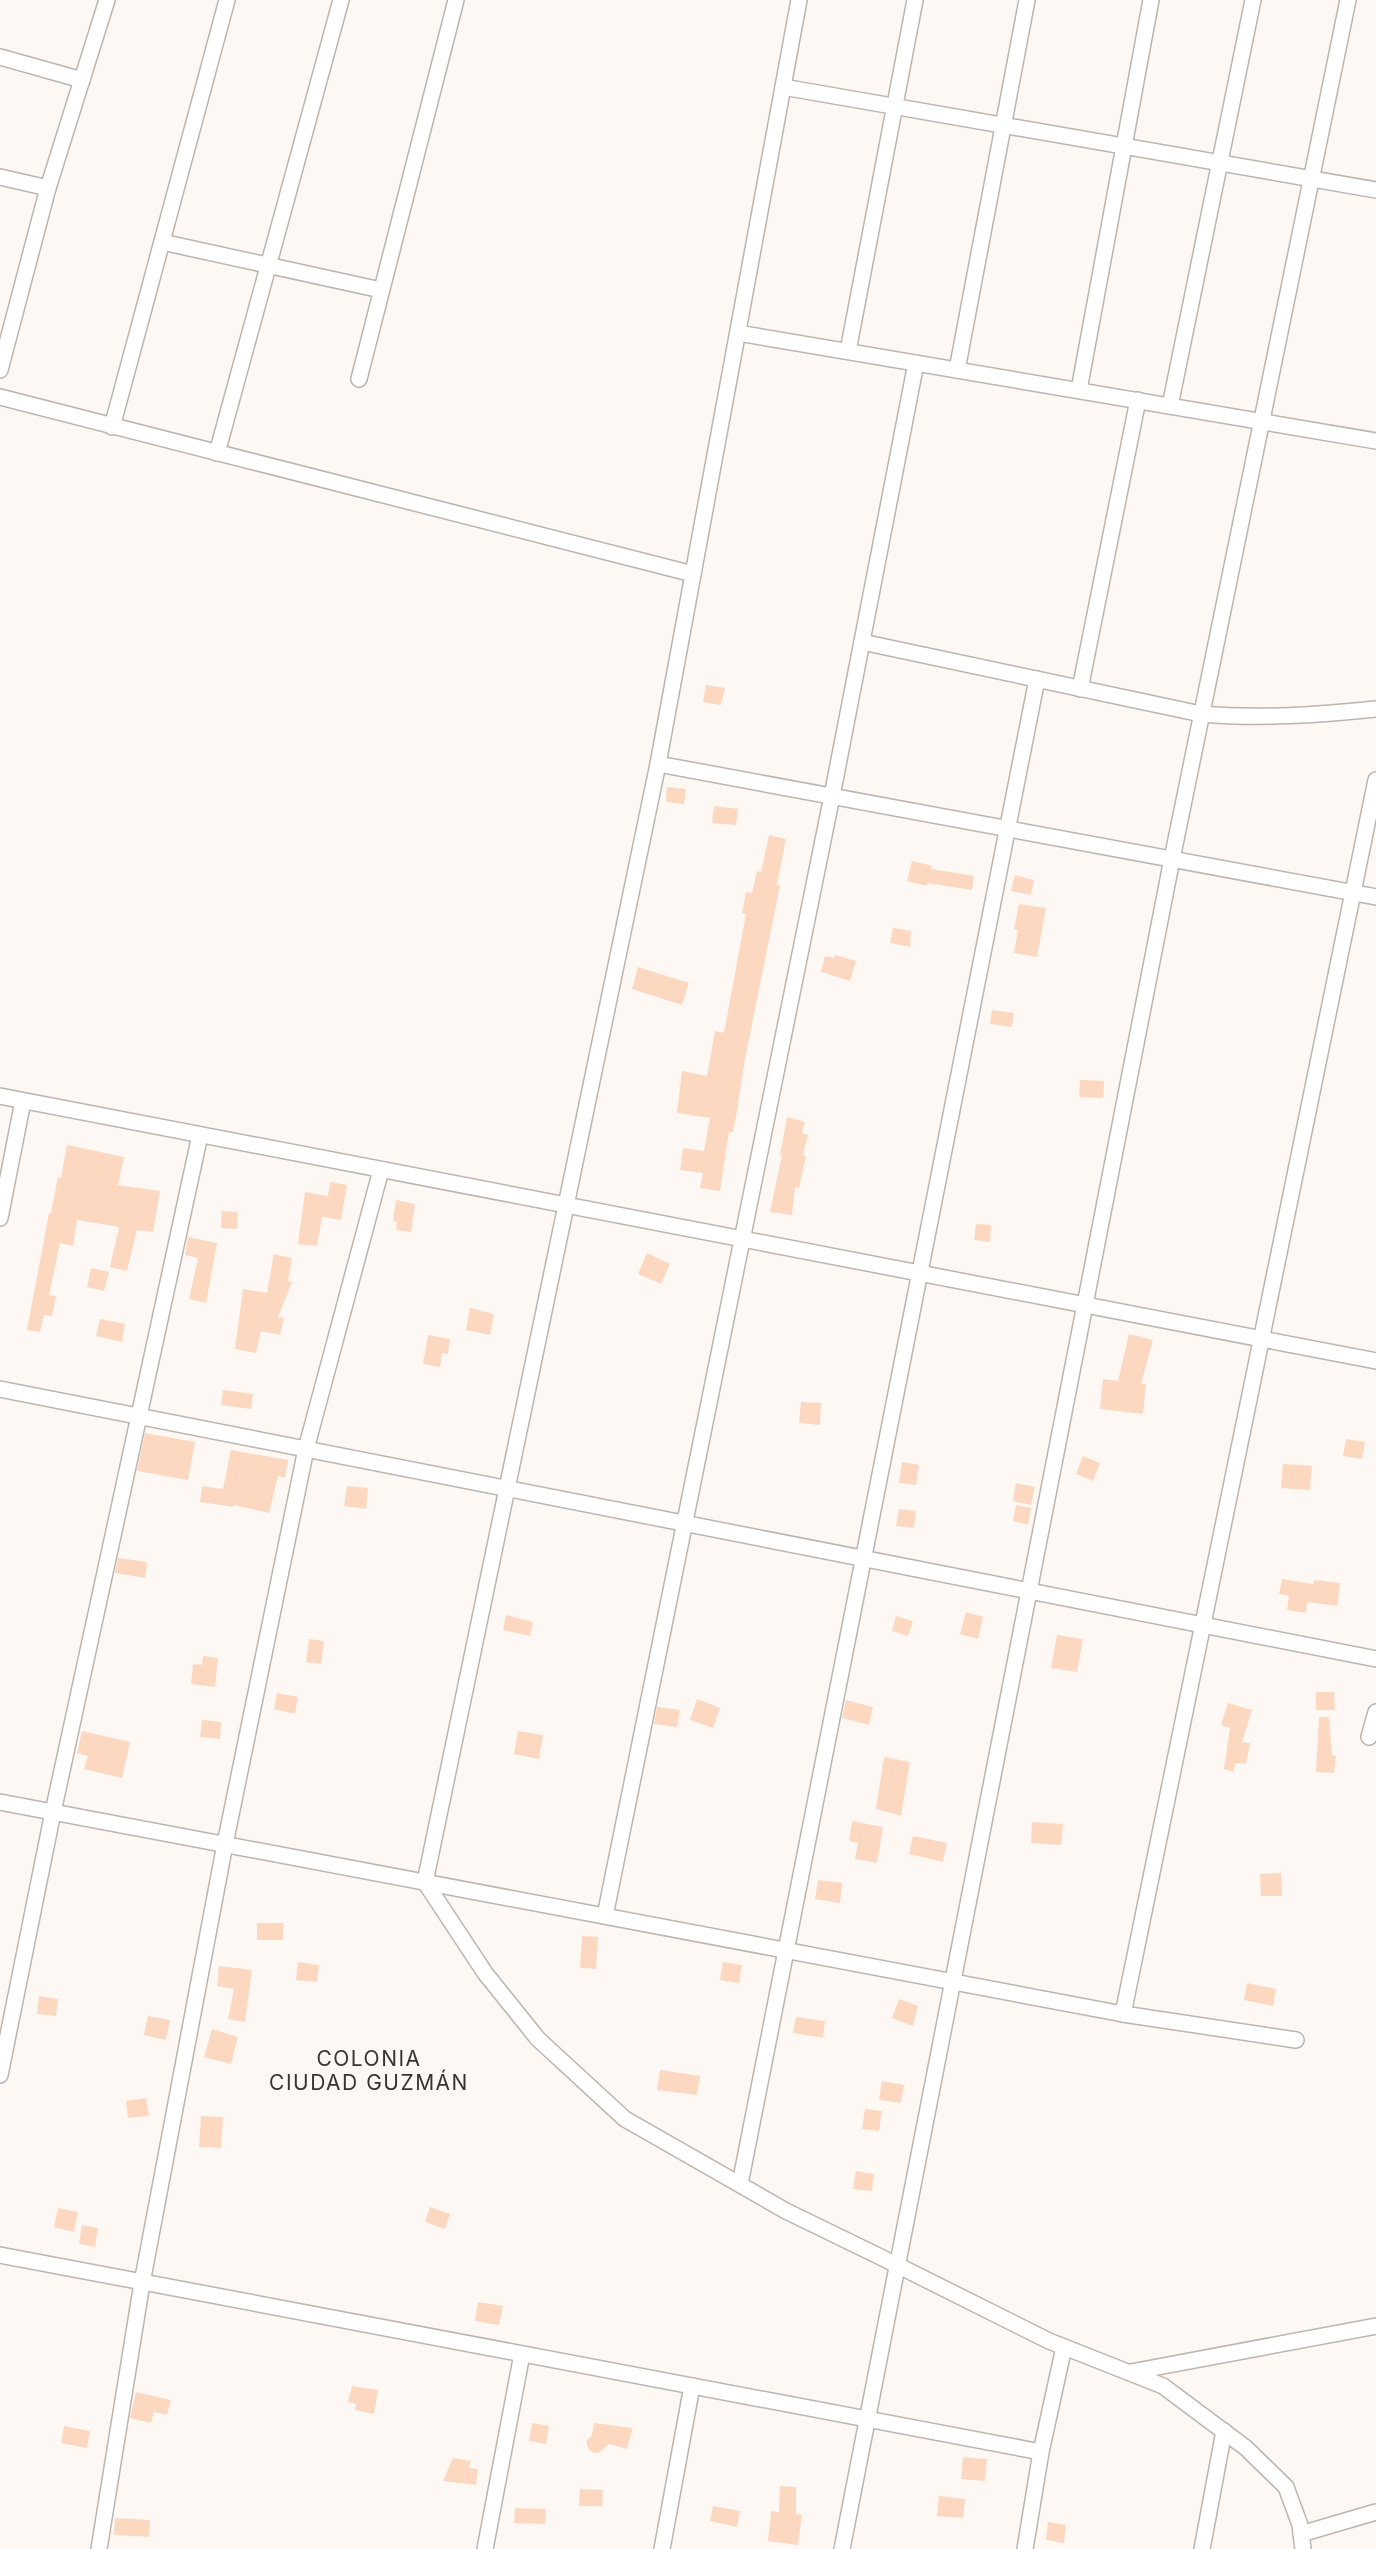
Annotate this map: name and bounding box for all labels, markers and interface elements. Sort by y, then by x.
district label: COLONIA CIUDAD GUZMÁN [269,2046,469,2095]

